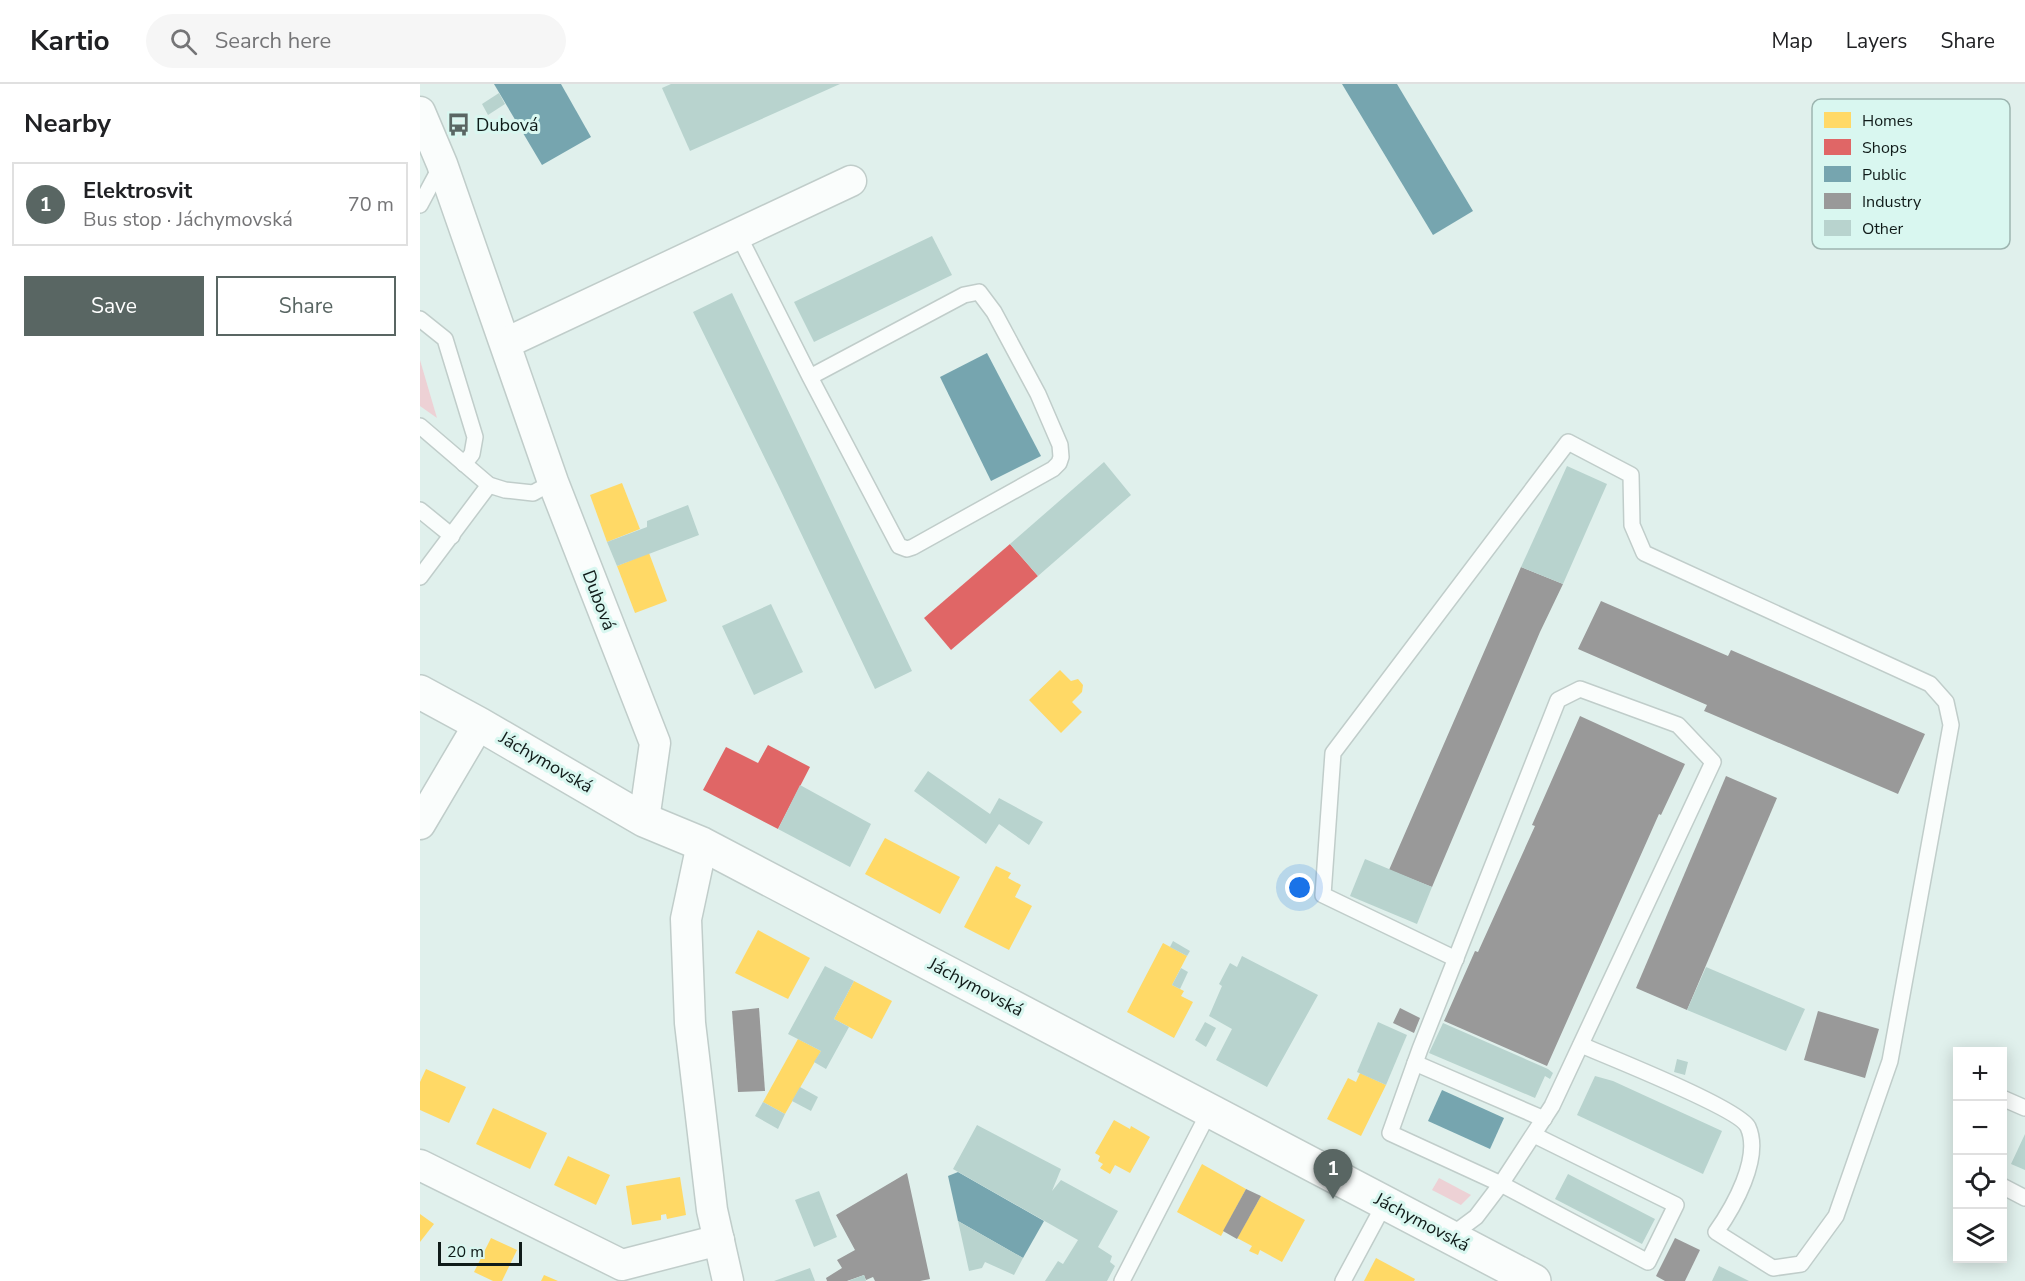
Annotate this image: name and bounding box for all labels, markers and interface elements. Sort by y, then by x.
search box [146,14,566,68]
text: Kartio [30,22,110,60]
icon: search [167,25,200,58]
text: Search here [215,26,331,56]
text: Map [1771,27,1813,55]
text: Layers [1846,27,1907,55]
text: Share [1940,27,1995,55]
legend [1812,99,2010,249]
text: Nearby [24,106,111,141]
text: Homes [1862,110,1913,132]
bus stop icon: Dubová [445,112,471,138]
place label: Dubová [476,113,538,137]
text: Shops [1862,137,1907,159]
text: Public [1862,164,1907,186]
text: Elektrosvit [83,176,192,206]
text: 1 [40,191,52,218]
text: 70 m [348,191,394,218]
text: Industry [1862,191,1922,213]
text: Bus stop · Jáchymovská [83,206,293,233]
text: Other [1862,218,1903,240]
button: Save [24,276,204,336]
button: Share [216,276,396,336]
street label: Dubová [577,567,621,633]
street label: Jáchymovská [494,725,597,799]
your location [1285,873,1314,902]
street label: Jáchymovská [923,951,1028,1022]
map controls [1953,1047,2007,1263]
button: + [1953,1047,2007,1101]
button: − [1953,1101,2007,1155]
pin: 1 [1314,1150,1352,1199]
button: locate [1953,1155,2007,1209]
street label: Jáchymovská [1369,1186,1474,1257]
button: layers [1953,1209,2007,1263]
scale bar [438,1239,522,1266]
text: 20 m [447,1241,484,1263]

